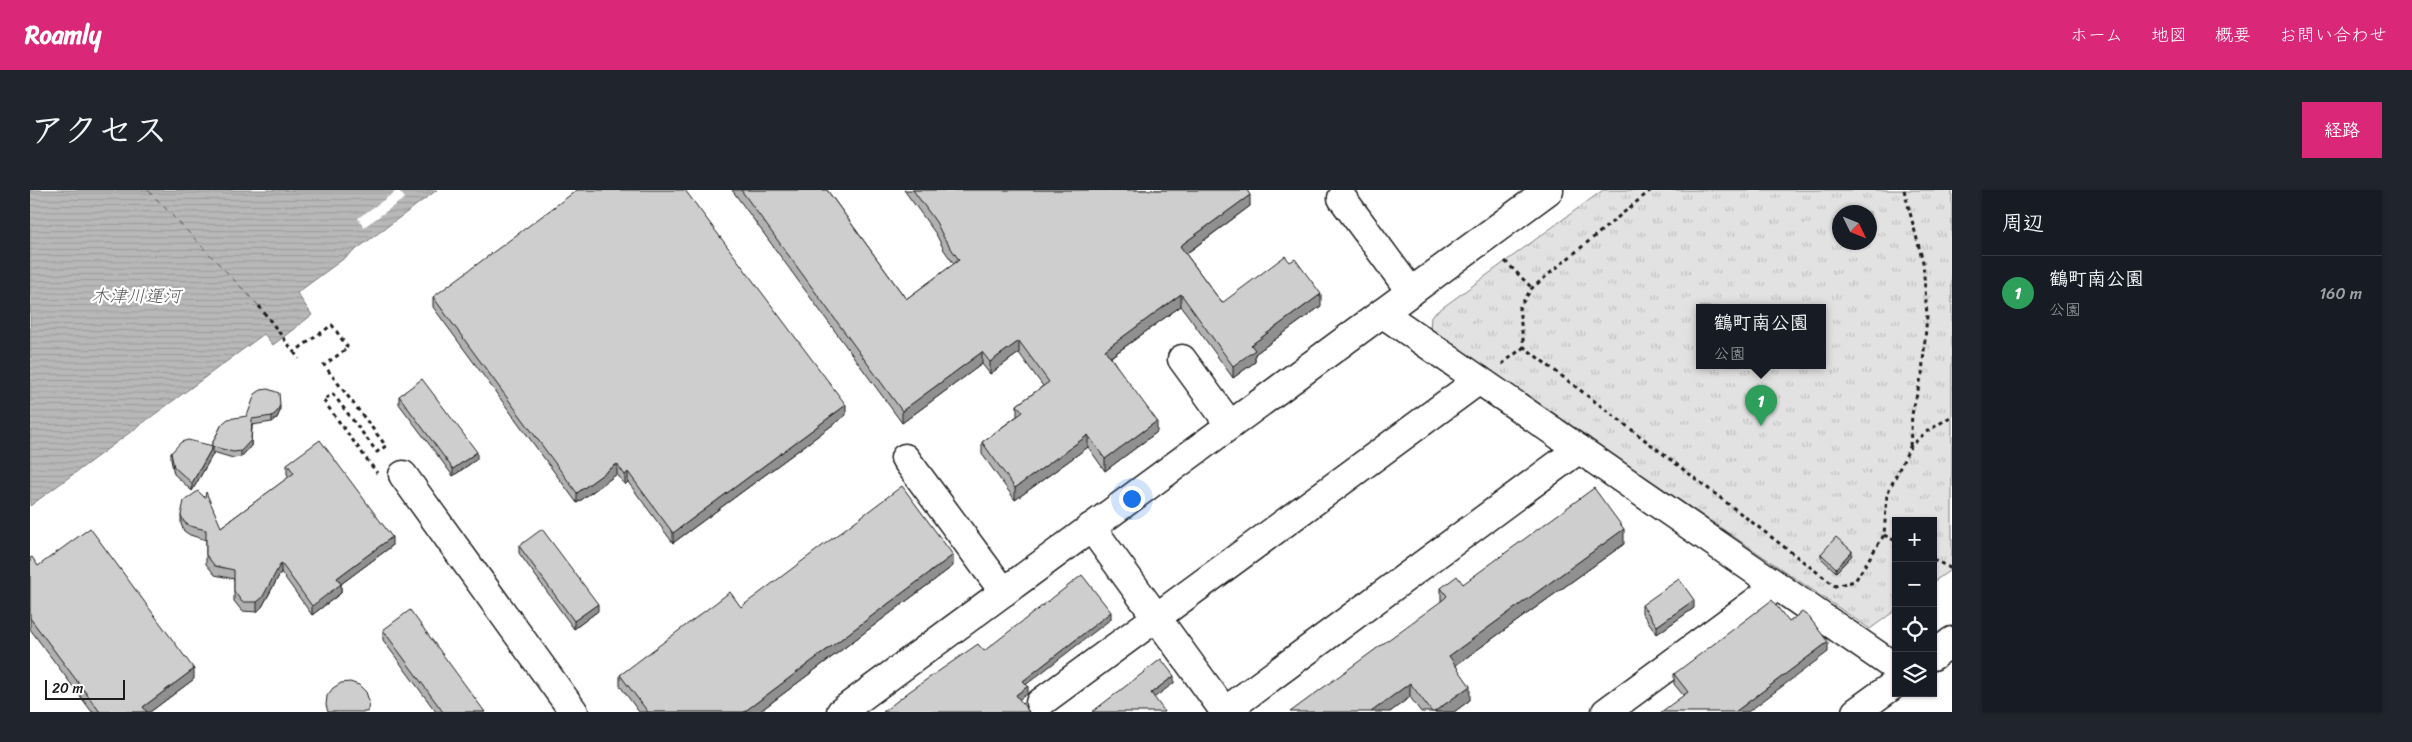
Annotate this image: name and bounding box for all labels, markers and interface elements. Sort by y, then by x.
text: Roamly [25,14,101,56]
text: ホーム [2070,19,2123,51]
text: 地図 [2151,19,2187,51]
text: 概要 [2215,19,2251,51]
text: お問い合わせ [2279,19,2387,51]
text: アクセス [30,99,168,161]
button: 経路 [2302,102,2382,158]
text: 周辺 [2002,204,2044,242]
north arrow [1832,205,1877,250]
text: 鶴町南公園 [2049,262,2144,295]
text: 1 [2015,279,2021,308]
text: 160 m [2319,279,2362,308]
water label: 木津川運河 [91,280,184,312]
text: 公園 [2049,295,2081,324]
popup [1696,304,1826,369]
text: 鶴町南公園 [1713,306,1809,339]
text: 公園 [1713,339,1746,368]
pin: 1 [1745,385,1777,426]
your location [1119,486,1145,512]
map controls [1892,517,1937,697]
button: + [1892,517,1937,562]
button: − [1892,562,1937,607]
button: locate [1892,607,1937,652]
button: layers [1892,652,1937,697]
text: 20 m [52,676,83,701]
scale bar [45,677,125,700]

